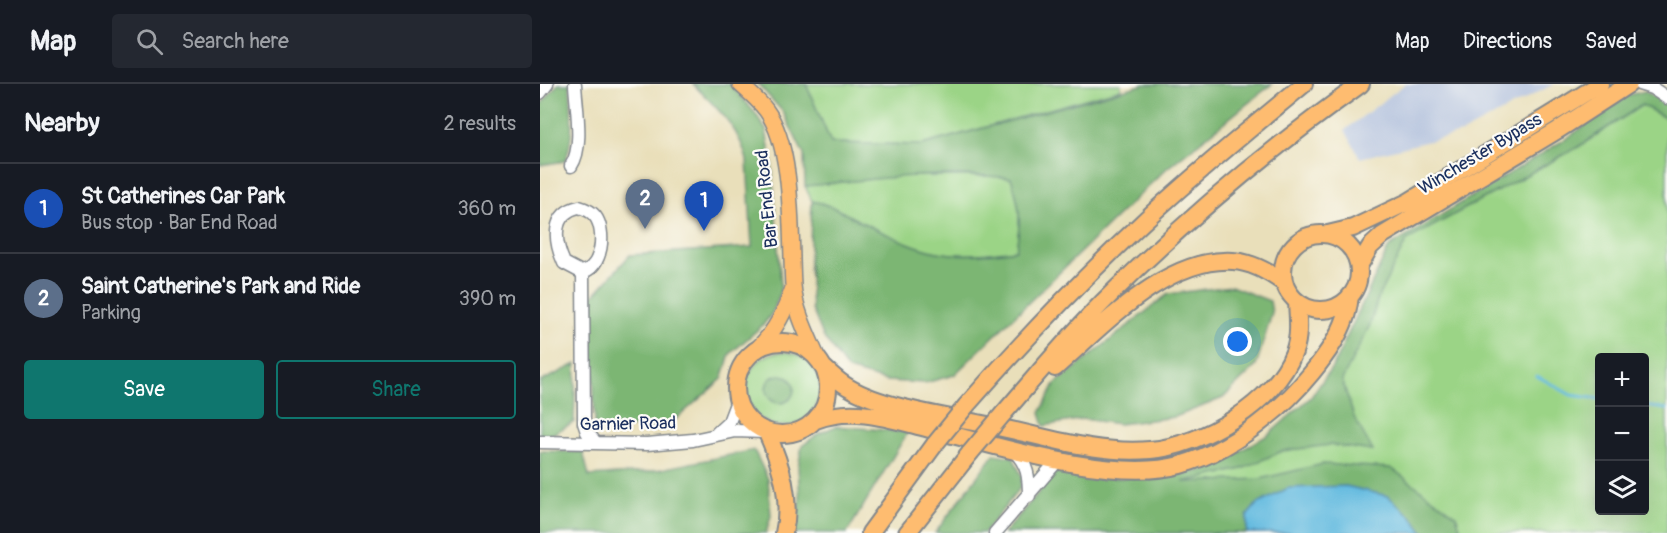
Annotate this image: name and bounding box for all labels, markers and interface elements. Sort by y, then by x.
search box [112,14,532,68]
text: Map [30,24,76,59]
icon: search [133,25,166,58]
text: Search here [181,27,289,55]
text: Map [1395,28,1430,55]
text: Directions [1463,28,1552,55]
text: Saved [1585,28,1637,55]
text: Nearby [24,107,100,139]
street label: Winchester Bypass [1414,108,1546,200]
text: 2 results [444,111,516,136]
street label: Bar End Road [750,149,784,249]
pin: 2 [626,180,664,229]
text: St Catherines Car Park [81,182,285,210]
pin: 1 [684,182,724,231]
text: 1 [40,196,47,221]
text: 360 m [457,196,516,221]
text: Bus stop · Bar End Road [81,210,278,235]
text: Saint Catherine's Park and Ride [81,272,360,300]
text: 2 [38,286,49,311]
text: 390 m [459,286,516,311]
text: Parking [81,300,141,325]
your location [1223,327,1252,356]
map controls [1595,353,1649,515]
button: + [1595,353,1649,407]
button: Save [24,360,264,419]
button: Share [276,360,516,419]
button: − [1595,407,1649,461]
street label: Garnier Road [580,412,676,436]
button: layers [1595,461,1649,515]

